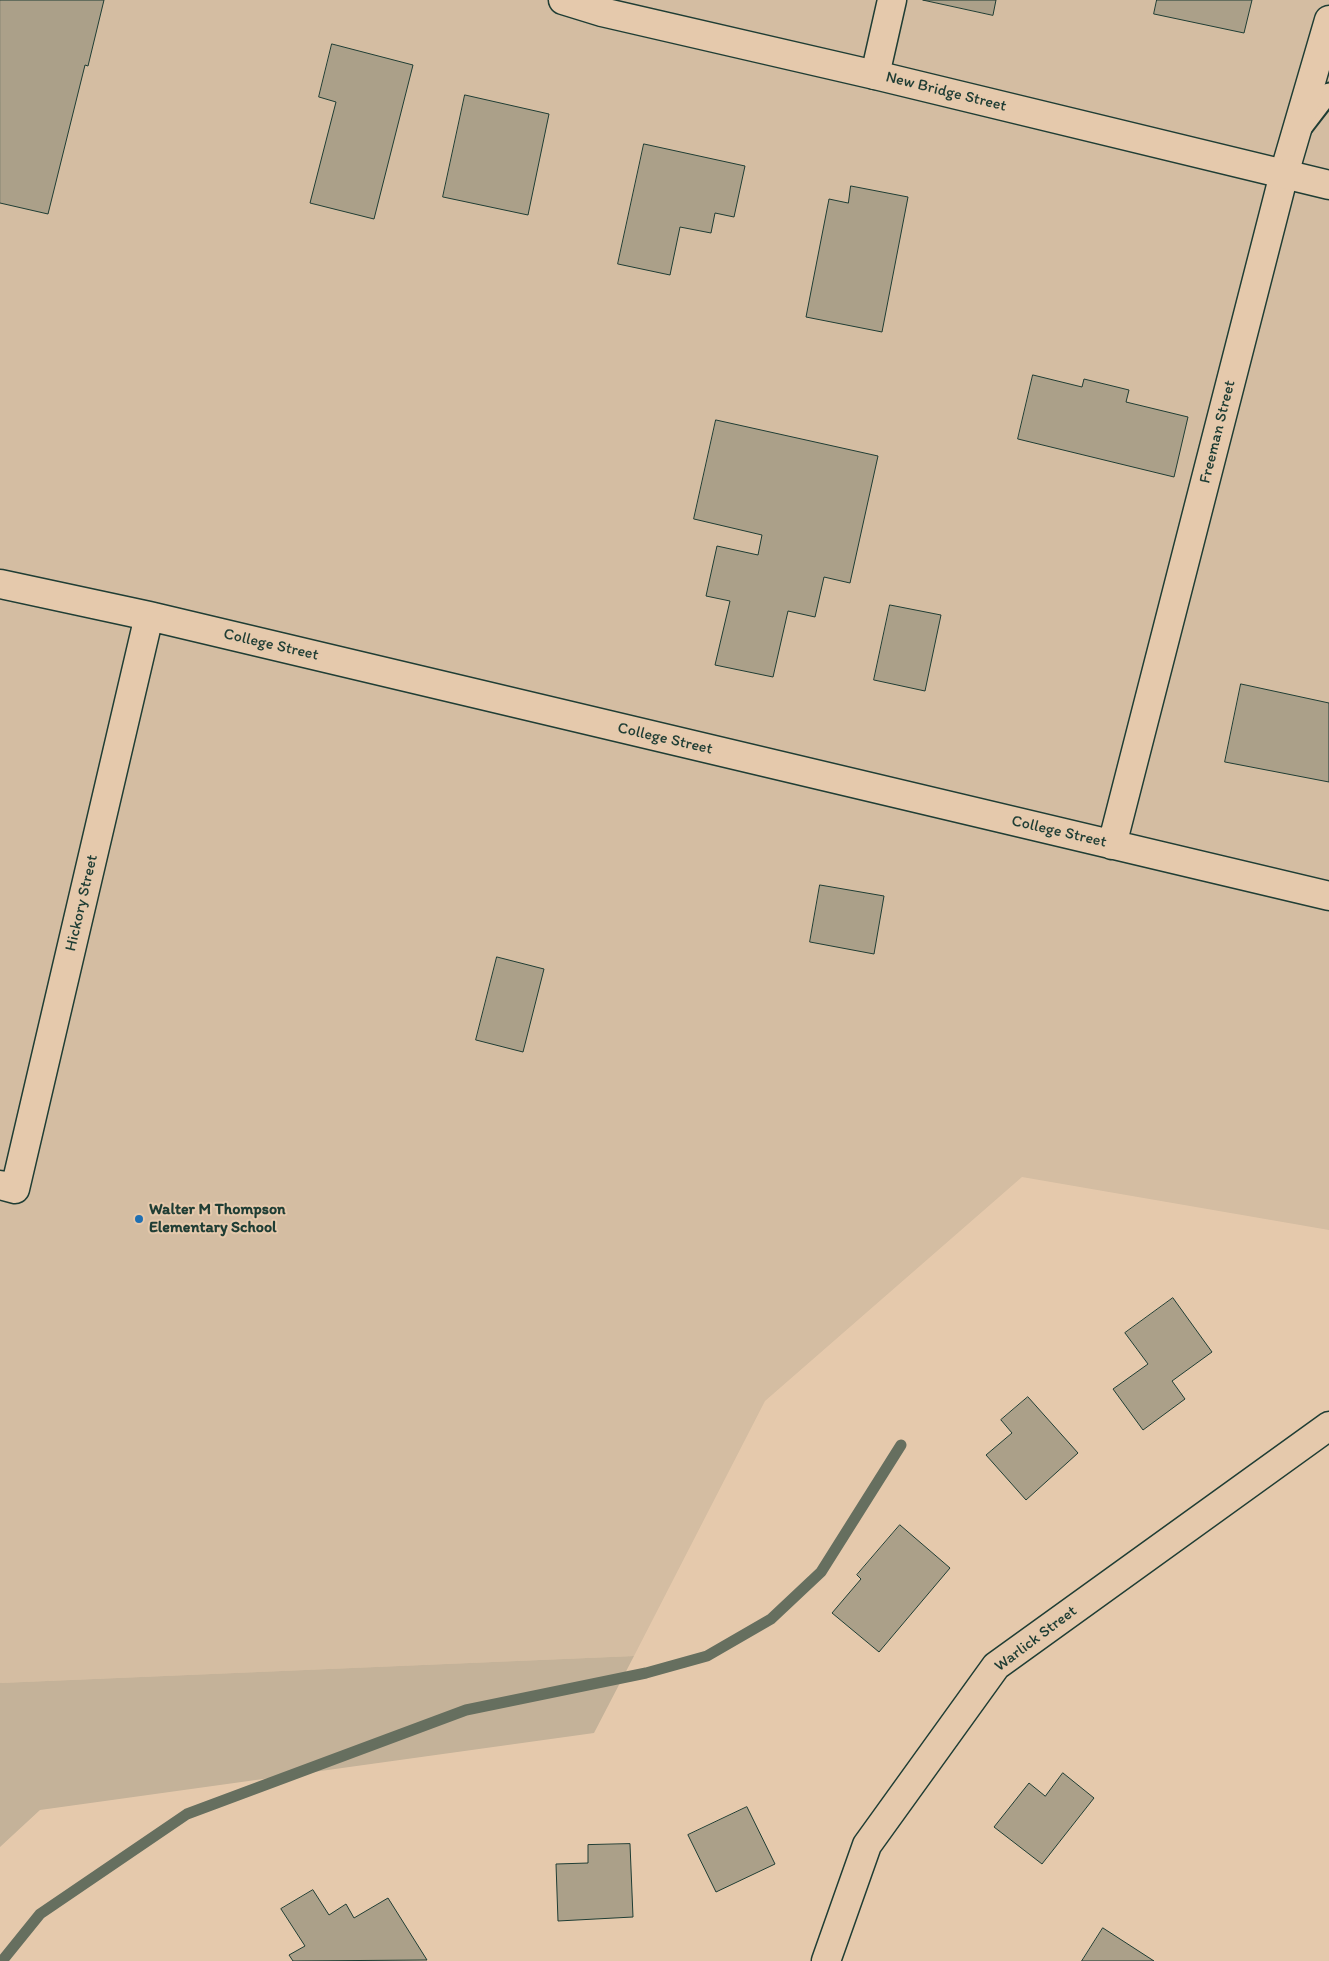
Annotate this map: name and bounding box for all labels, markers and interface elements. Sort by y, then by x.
street label: New Bridge Street [884,68,1008,116]
street label: Freeman Street [1196,378,1240,486]
street label: College Street [222,625,320,665]
street label: College Street [616,719,714,759]
street label: College Street [1010,812,1108,852]
street label: Hickory Street [62,853,102,953]
place label: Walter M Thompson Elementary School [149,1200,286,1238]
marker: Walter M Thompson Elementary School [133,1213,145,1225]
street label: Warlick Street [991,1602,1081,1676]

